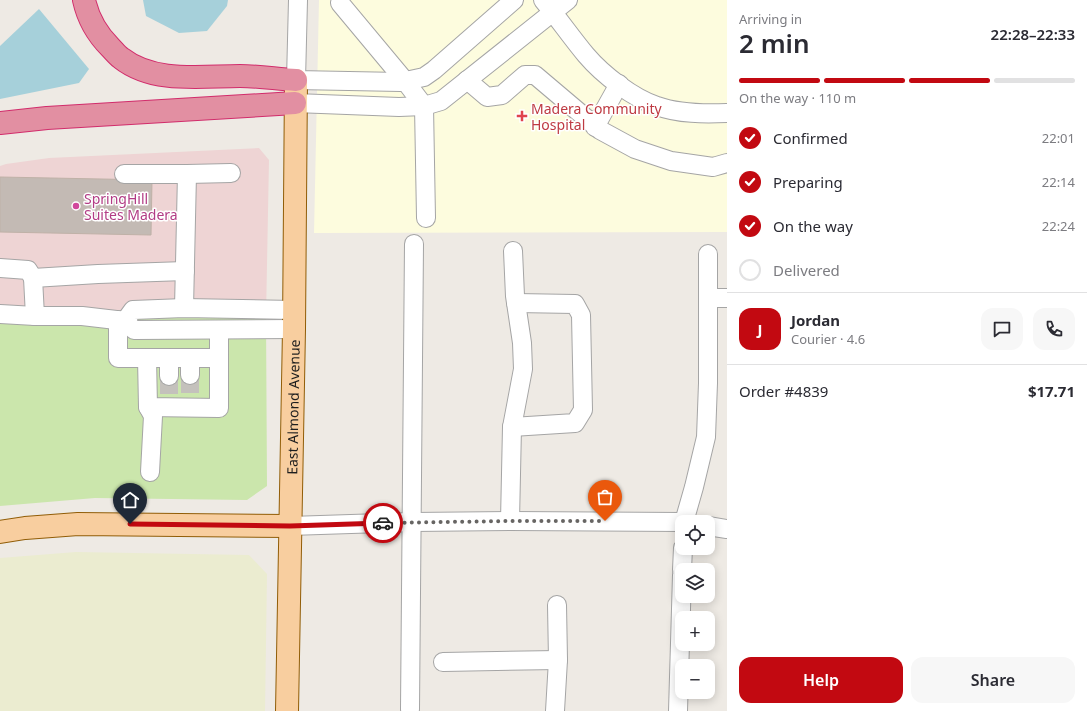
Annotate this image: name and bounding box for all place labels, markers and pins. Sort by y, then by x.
place label: Madera Community Hospital [531,99,663,134]
marker: Madera Community Hospital [516,110,528,122]
place label: SpringHill Suites Madera [84,189,178,224]
marker: SpringHill Suites Madera [71,201,81,211]
pin [588,480,622,521]
pin [113,483,147,524]

